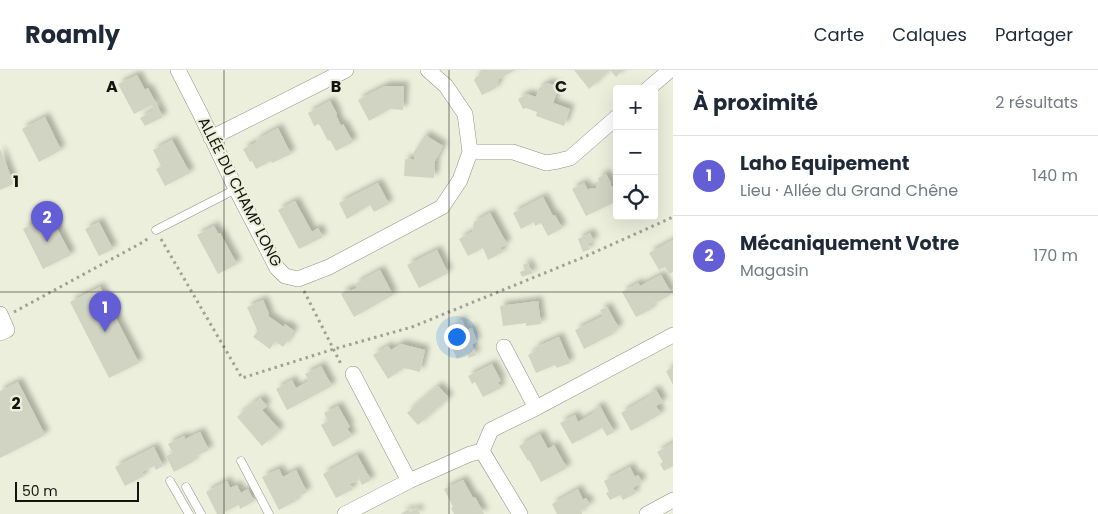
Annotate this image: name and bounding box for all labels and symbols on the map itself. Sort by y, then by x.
text: A [106,75,118,98]
text: B [331,75,341,98]
text: C [555,75,567,98]
street label: ALLÉE DU CHAMP LONG [194,113,287,270]
text: 1 [13,170,19,193]
pin: 2 [31,201,63,242]
pin: 1 [89,291,121,332]
your location [444,324,470,350]
text: 2 [11,392,21,415]
scale bar [15,479,139,502]

